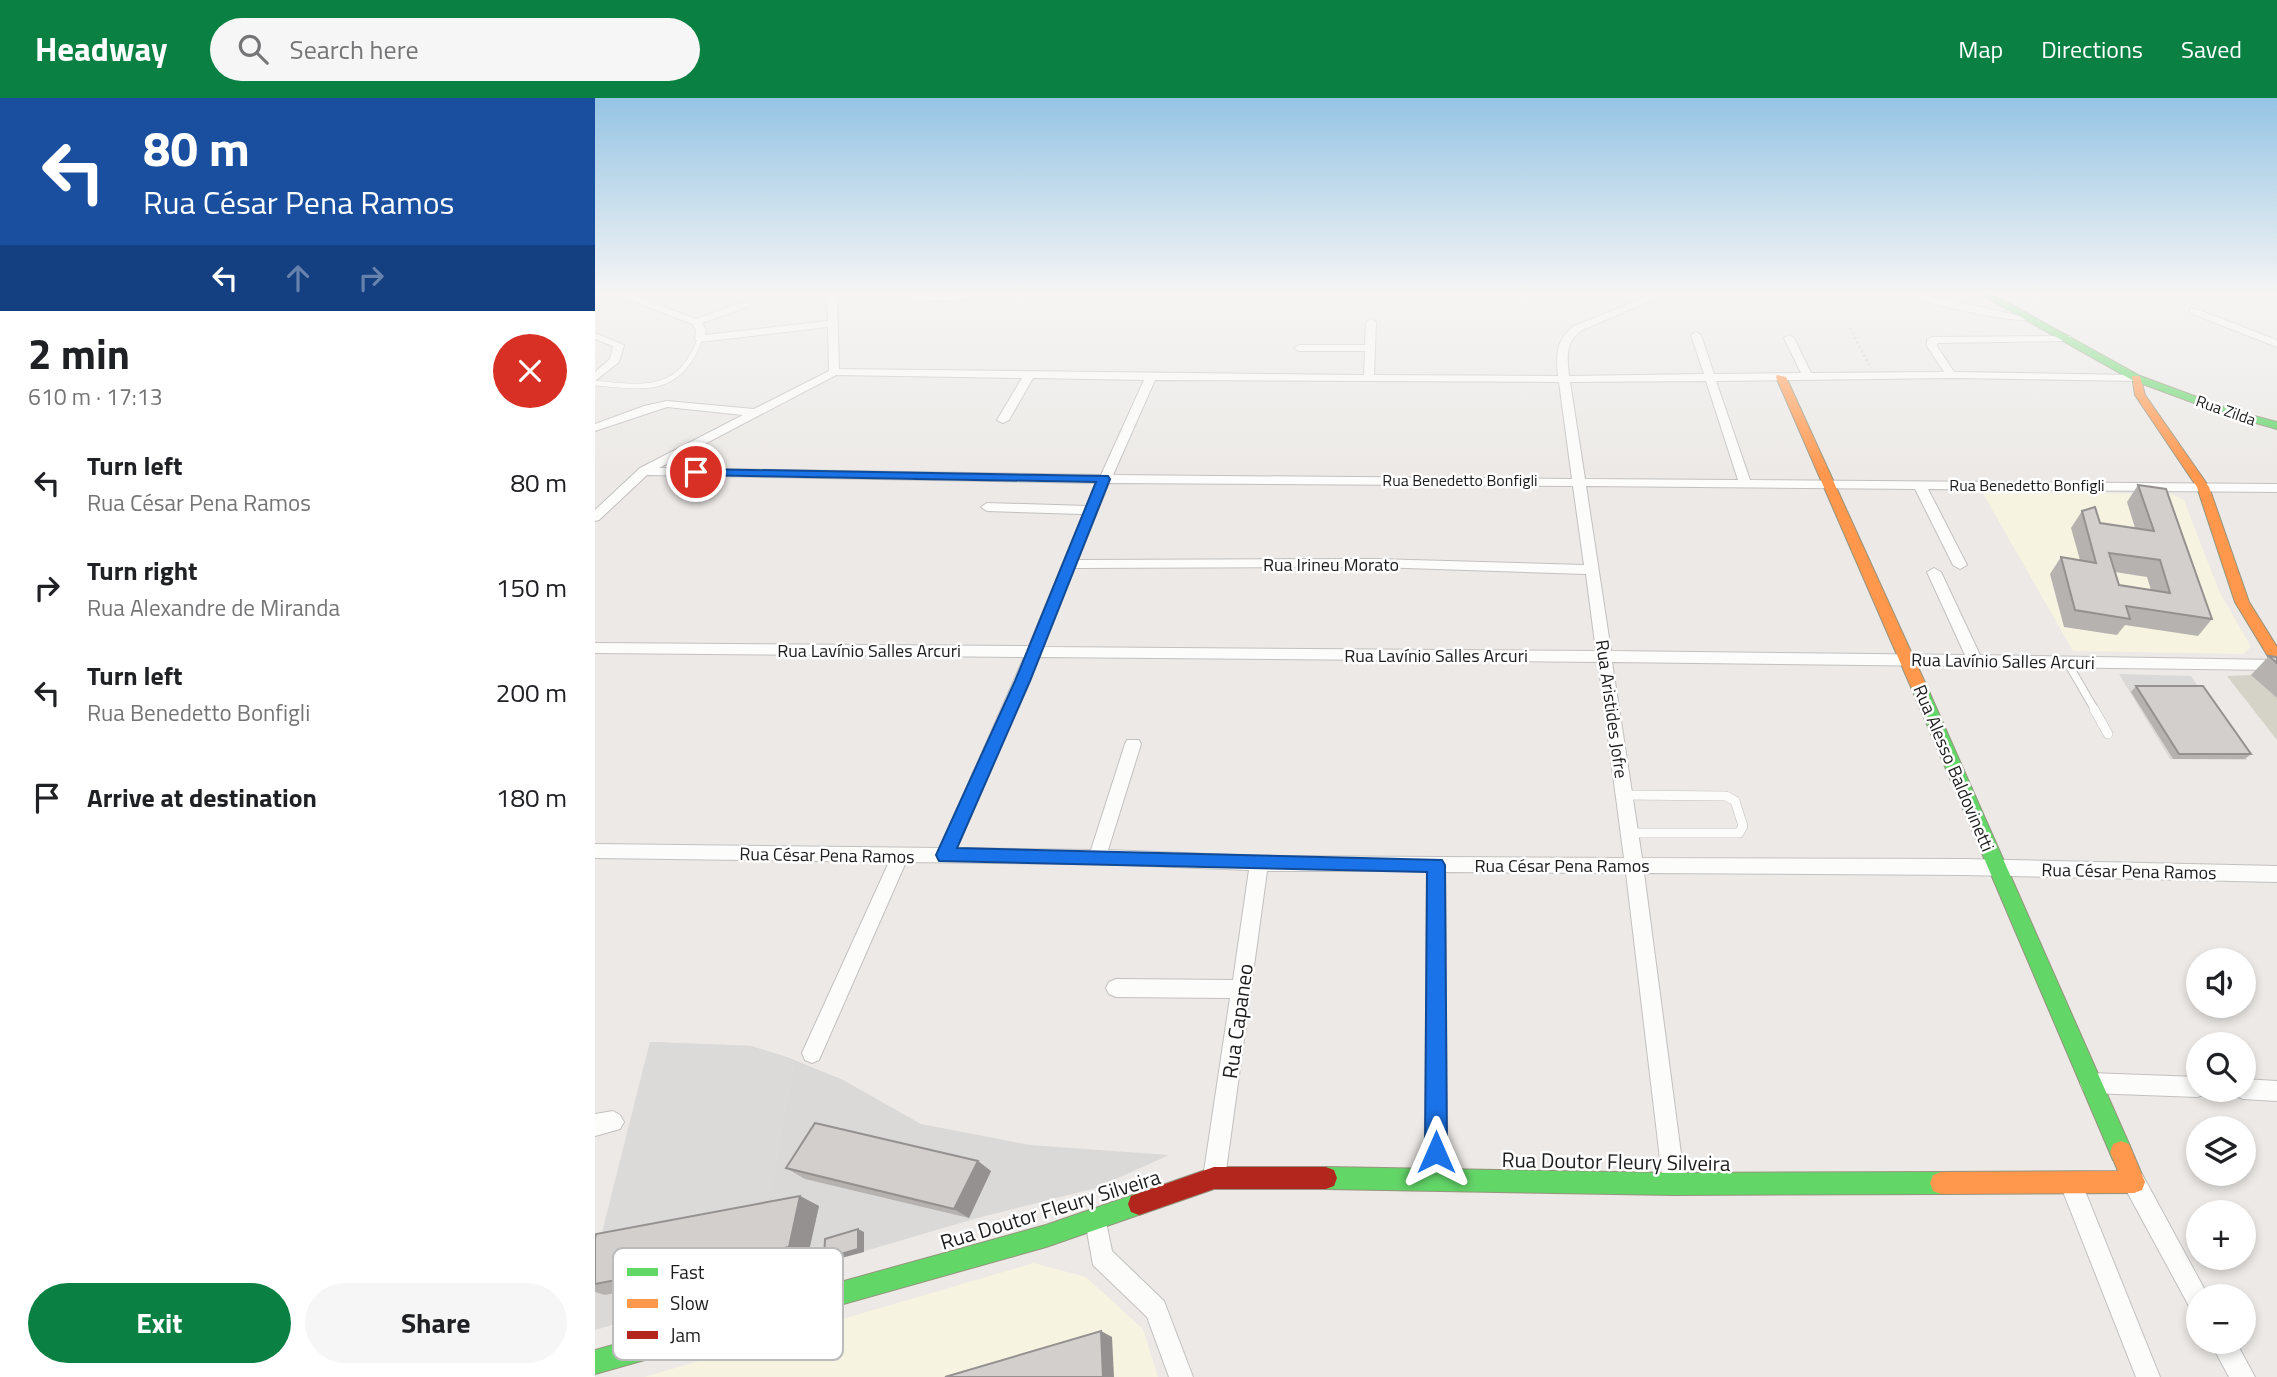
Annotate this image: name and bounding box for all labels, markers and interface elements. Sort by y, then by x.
search box [210,18,700,81]
text: Headway [35,24,168,74]
icon: search [234,30,272,68]
text: Search here [290,30,419,69]
text: Map [1958,31,2003,67]
text: Directions [2041,31,2143,67]
text: Saved [2181,31,2242,67]
text: 80 m [143,110,250,185]
icon: left [28,126,119,217]
text: Rua César Pena Ramos [143,178,455,226]
icon: left [206,259,244,297]
icon: ahead [279,259,317,297]
icon: right [352,259,390,297]
text: 2 min [28,321,130,385]
button: close [493,334,567,408]
text: 610 m · 17:13 [28,379,163,414]
street label: Rua Zilda [2193,389,2259,431]
pin [666,442,726,502]
text: Turn left [87,446,182,485]
icon: arrive [677,453,715,491]
text: 80 m [510,463,567,502]
icon: left [28,464,66,502]
street label: Rua Benedetto Bonfigli [1382,468,1538,492]
street label: Rua Benedetto Bonfigli [1949,473,2105,497]
text: Rua César Pena Ramos [87,485,311,520]
text: Turn right [87,551,198,590]
street label: Rua Irineu Morato [1263,551,1399,578]
text: 150 m [496,568,567,607]
icon: right [28,569,66,607]
text: Rua Alexandre de Miranda [87,590,340,625]
street label: Rua Lavínio Salles Arcuri [777,637,961,664]
street label: Rua Aristides Jofre [1589,638,1635,780]
street label: Rua Lavínio Salles Arcuri [1344,642,1528,669]
street label: Rua Lavínio Salles Arcuri [1911,646,2095,676]
text: Turn left [87,656,182,695]
text: 200 m [496,673,567,712]
icon: left [28,674,66,712]
street label: Rua Alesso Baldovinetti [1907,680,2001,856]
text: Rua Benedetto Bonfigli [87,695,310,730]
text: Arrive at destination [87,778,317,817]
text: 180 m [496,778,567,817]
icon: arrive [28,779,66,817]
street label: Rua César Pena Ramos [739,840,915,870]
street label: Rua César Pena Ramos [1474,852,1650,879]
street label: Rua César Pena Ramos [2041,856,2217,886]
map controls [2186,948,2256,1354]
button: sound [2186,948,2256,1018]
street label: Rua Capaneo [1213,962,1261,1080]
button: search [2186,1032,2256,1102]
position arrow [1399,1115,1473,1189]
button: layers [2186,1116,2256,1186]
street label: Rua Doutor Fleury Silveira [1501,1143,1731,1179]
street label: Rua Doutor Fleury Silveira [936,1160,1164,1258]
button: + [2186,1200,2256,1270]
legend [613,1248,843,1360]
text: Fast [670,1257,705,1286]
button: Exit [28,1283,291,1363]
button: Share [305,1283,567,1363]
button: − [2186,1284,2256,1354]
text: Slow [670,1288,709,1317]
text: Jam [670,1320,701,1349]

